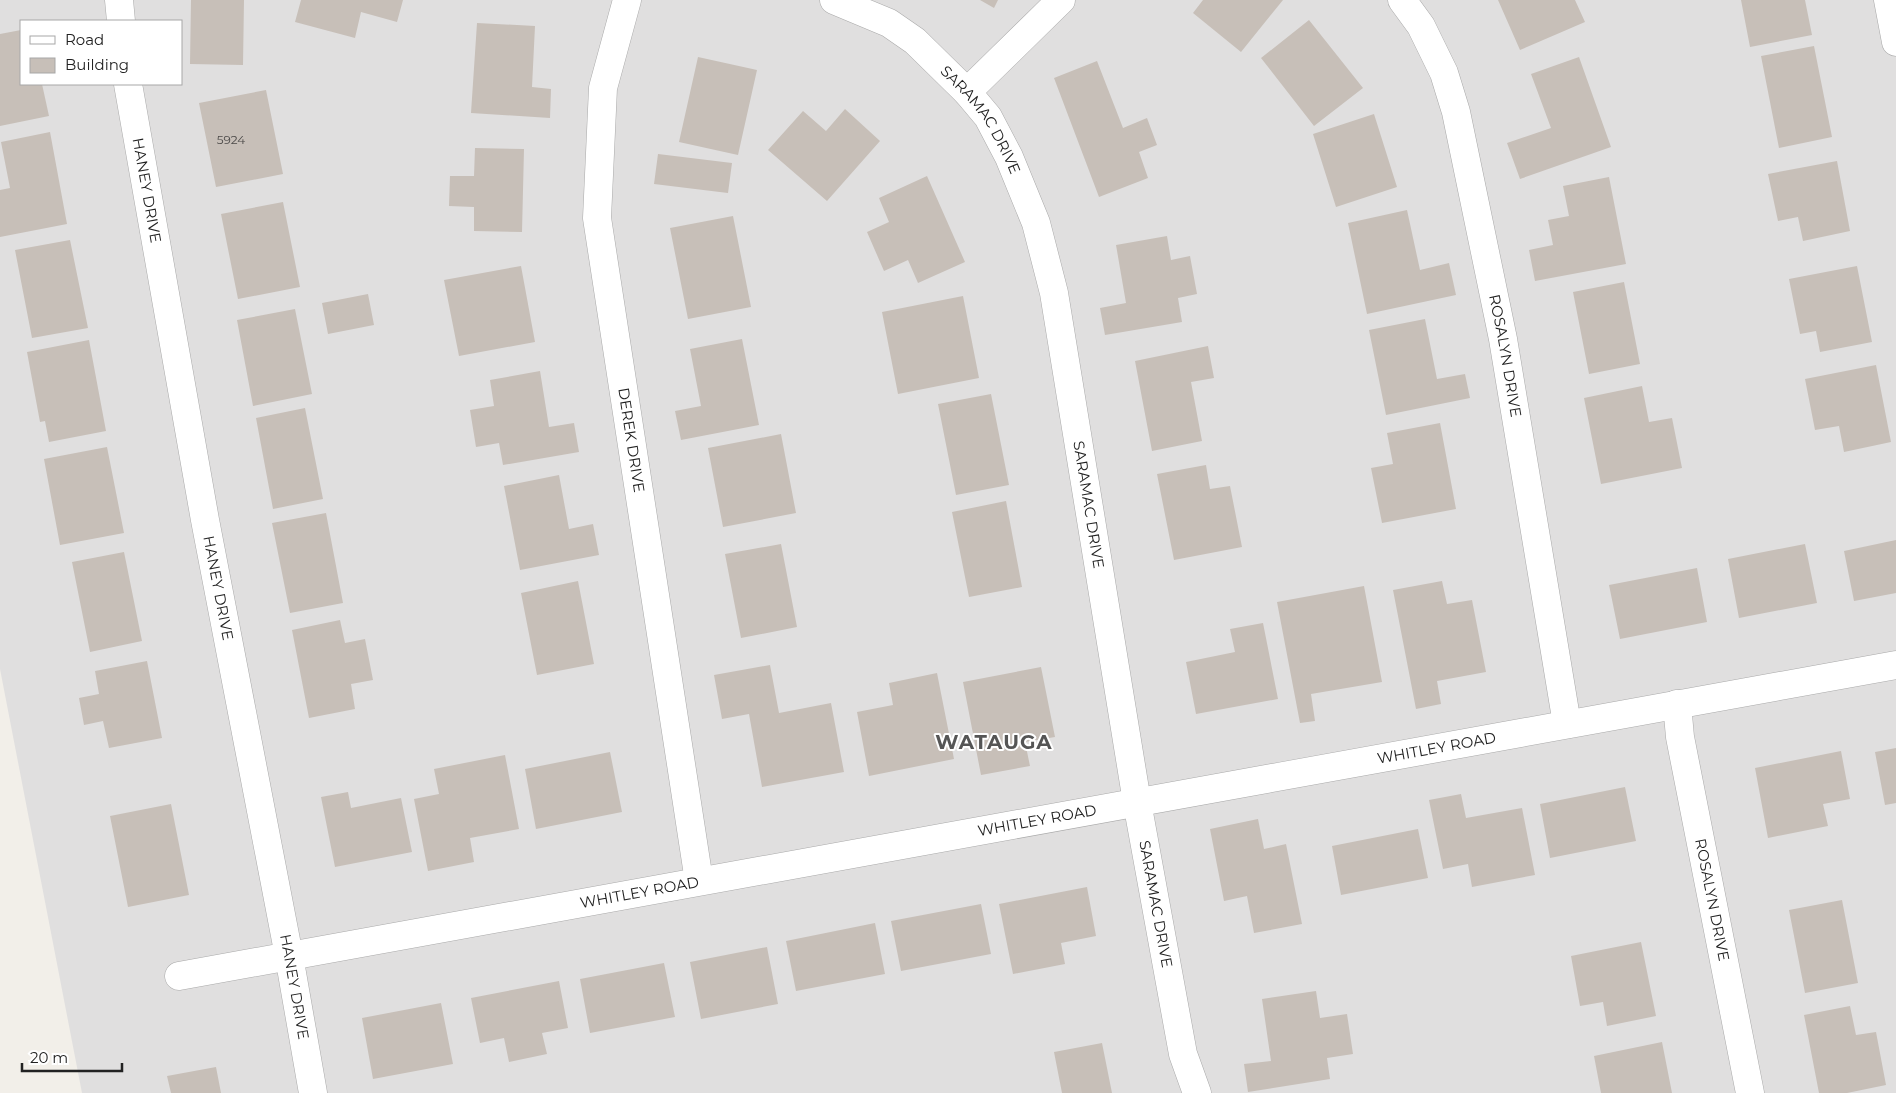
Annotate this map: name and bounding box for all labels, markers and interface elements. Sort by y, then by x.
legend [20,20,182,85]
text: Road [65,30,104,49]
text: Building [65,55,129,74]
street label: SARAMAC DRIVE [937,61,1025,177]
house number: 5924 [217,132,245,147]
street label: HANEY DRIVE [129,136,166,244]
street label: ROSALYN DRIVE [1485,293,1526,419]
street label: DEREK DRIVE [614,386,649,494]
street label: SARAMAC DRIVE [1069,439,1109,570]
street label: HANEY DRIVE [199,534,238,642]
street label: WHITLEY ROAD [1375,728,1497,768]
district label: WATAUGA [935,730,1053,754]
street label: WHITLEY ROAD [976,800,1098,840]
street label: ROSALYN DRIVE [1691,837,1734,963]
street label: SARAMAC DRIVE [1135,839,1177,969]
street label: WHITLEY ROAD [578,872,700,912]
street label: HANEY DRIVE [276,933,313,1041]
scale bar [22,1040,122,1072]
text: 20 m [30,1048,68,1067]

